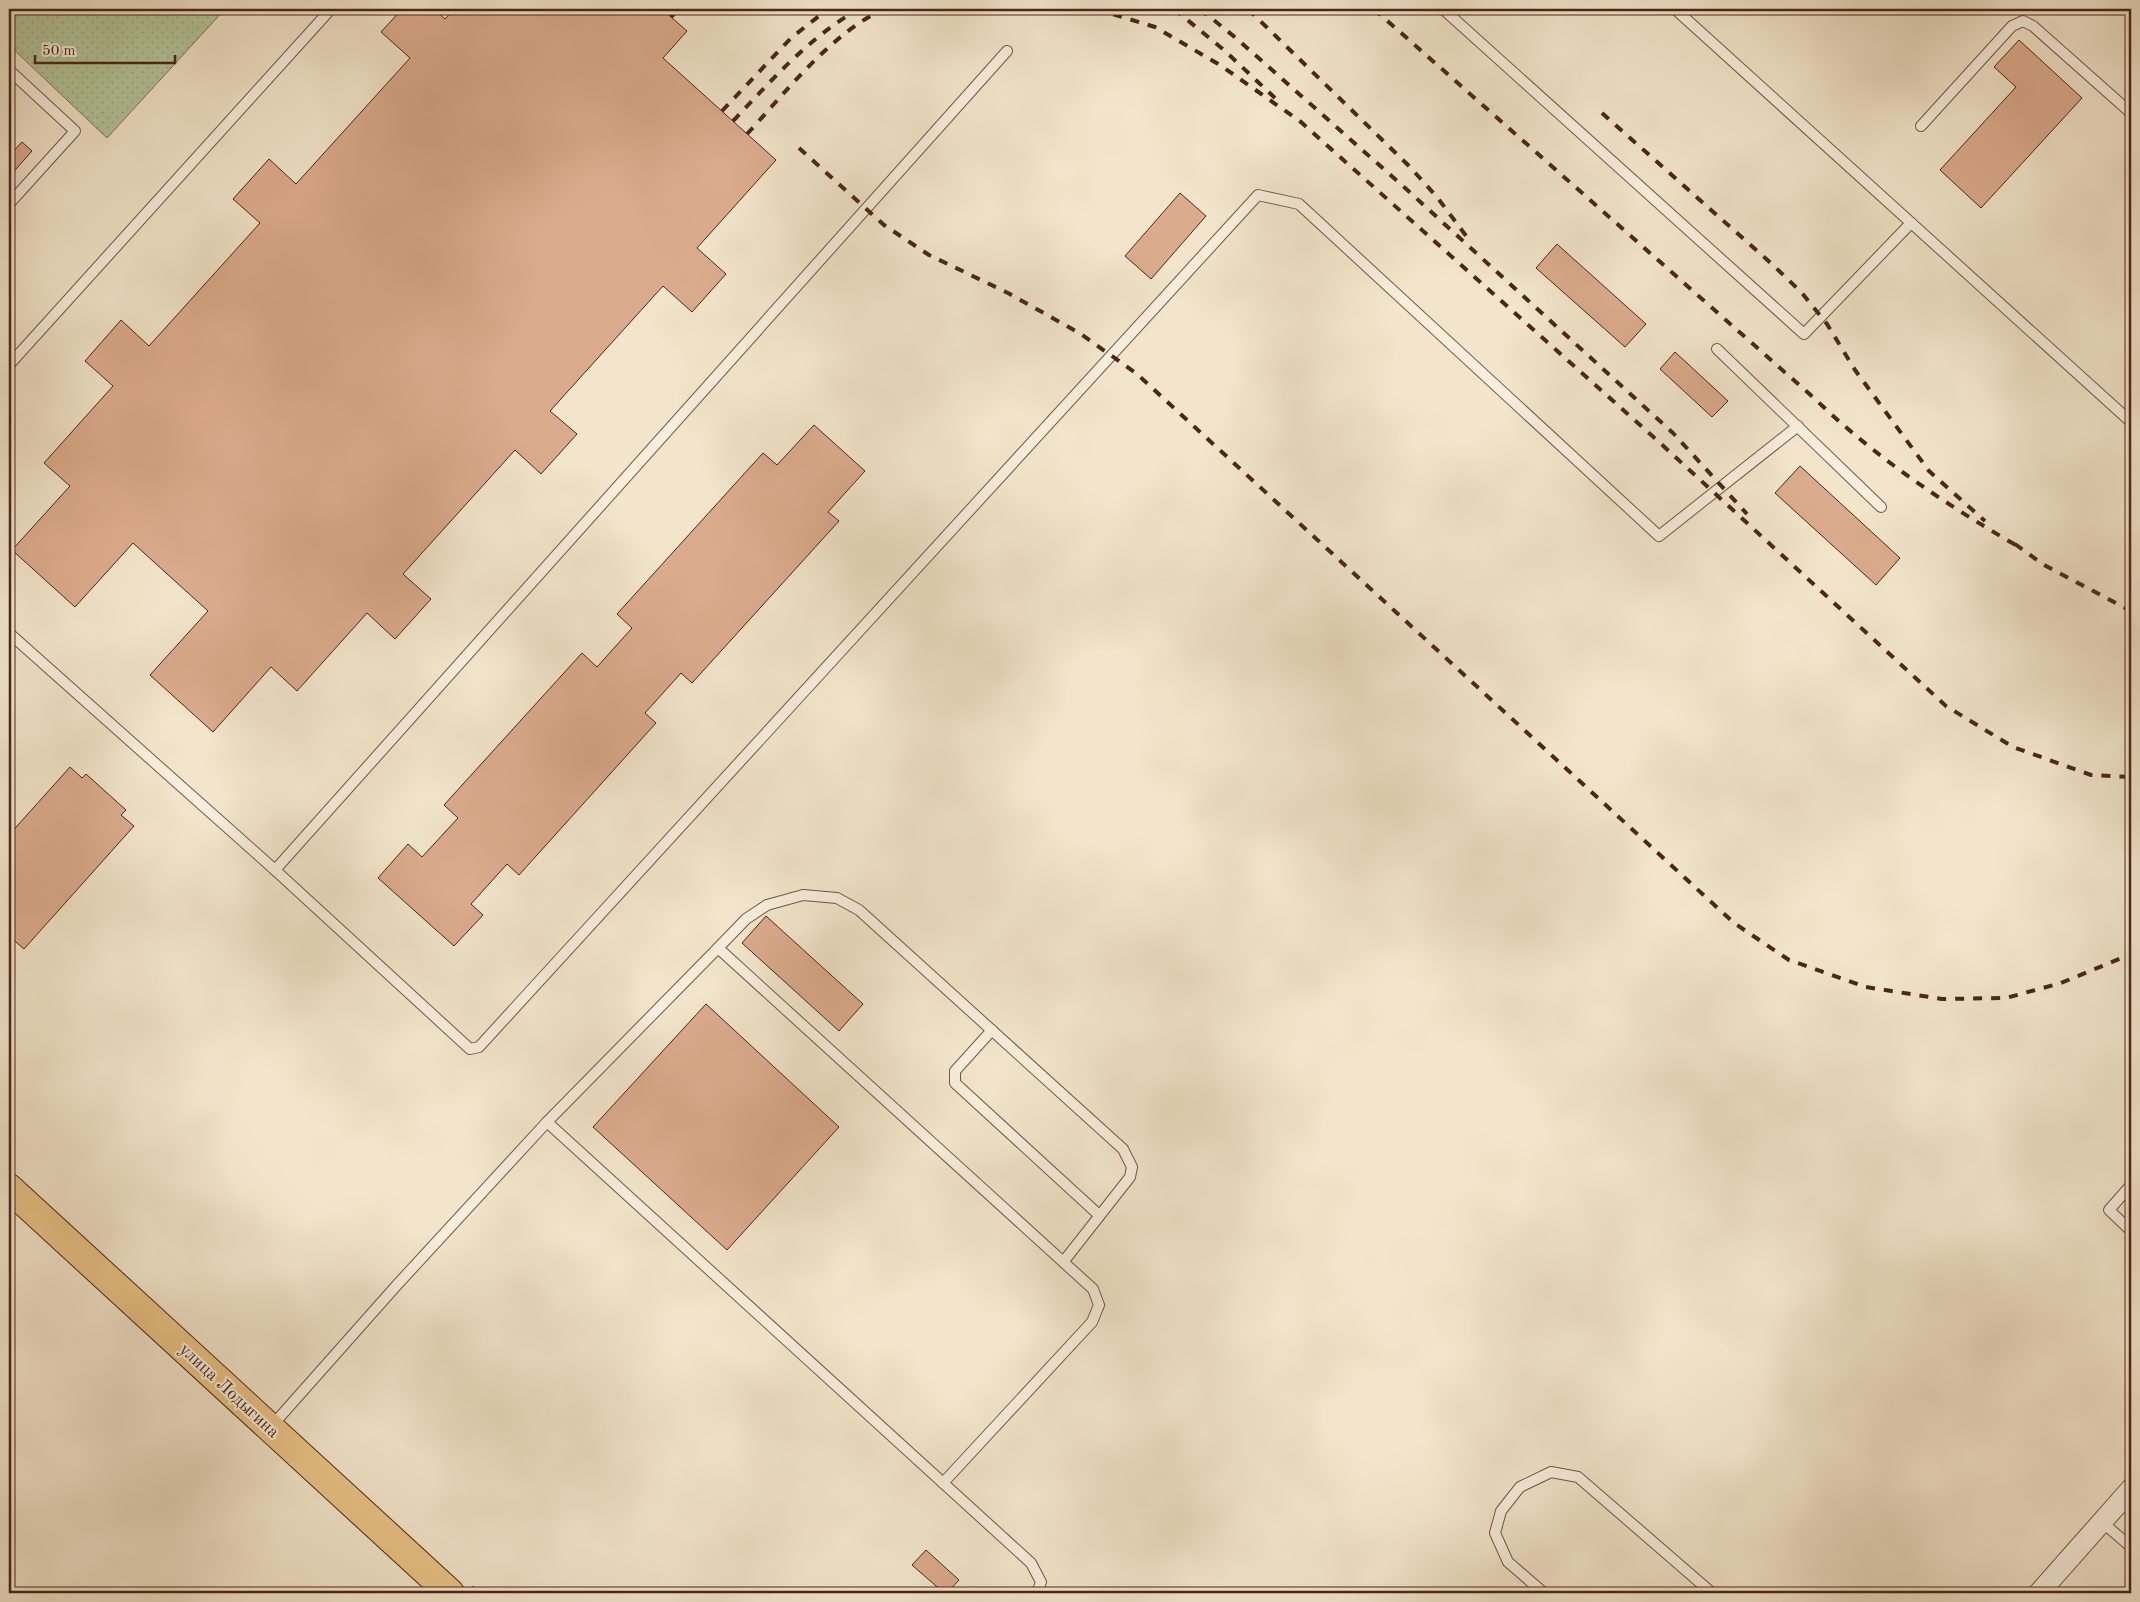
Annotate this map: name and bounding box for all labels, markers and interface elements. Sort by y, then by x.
scale bar [35,32,175,64]
text: 50 m [42,44,76,59]
street label: улица Лодыгина [175,1340,283,1442]

